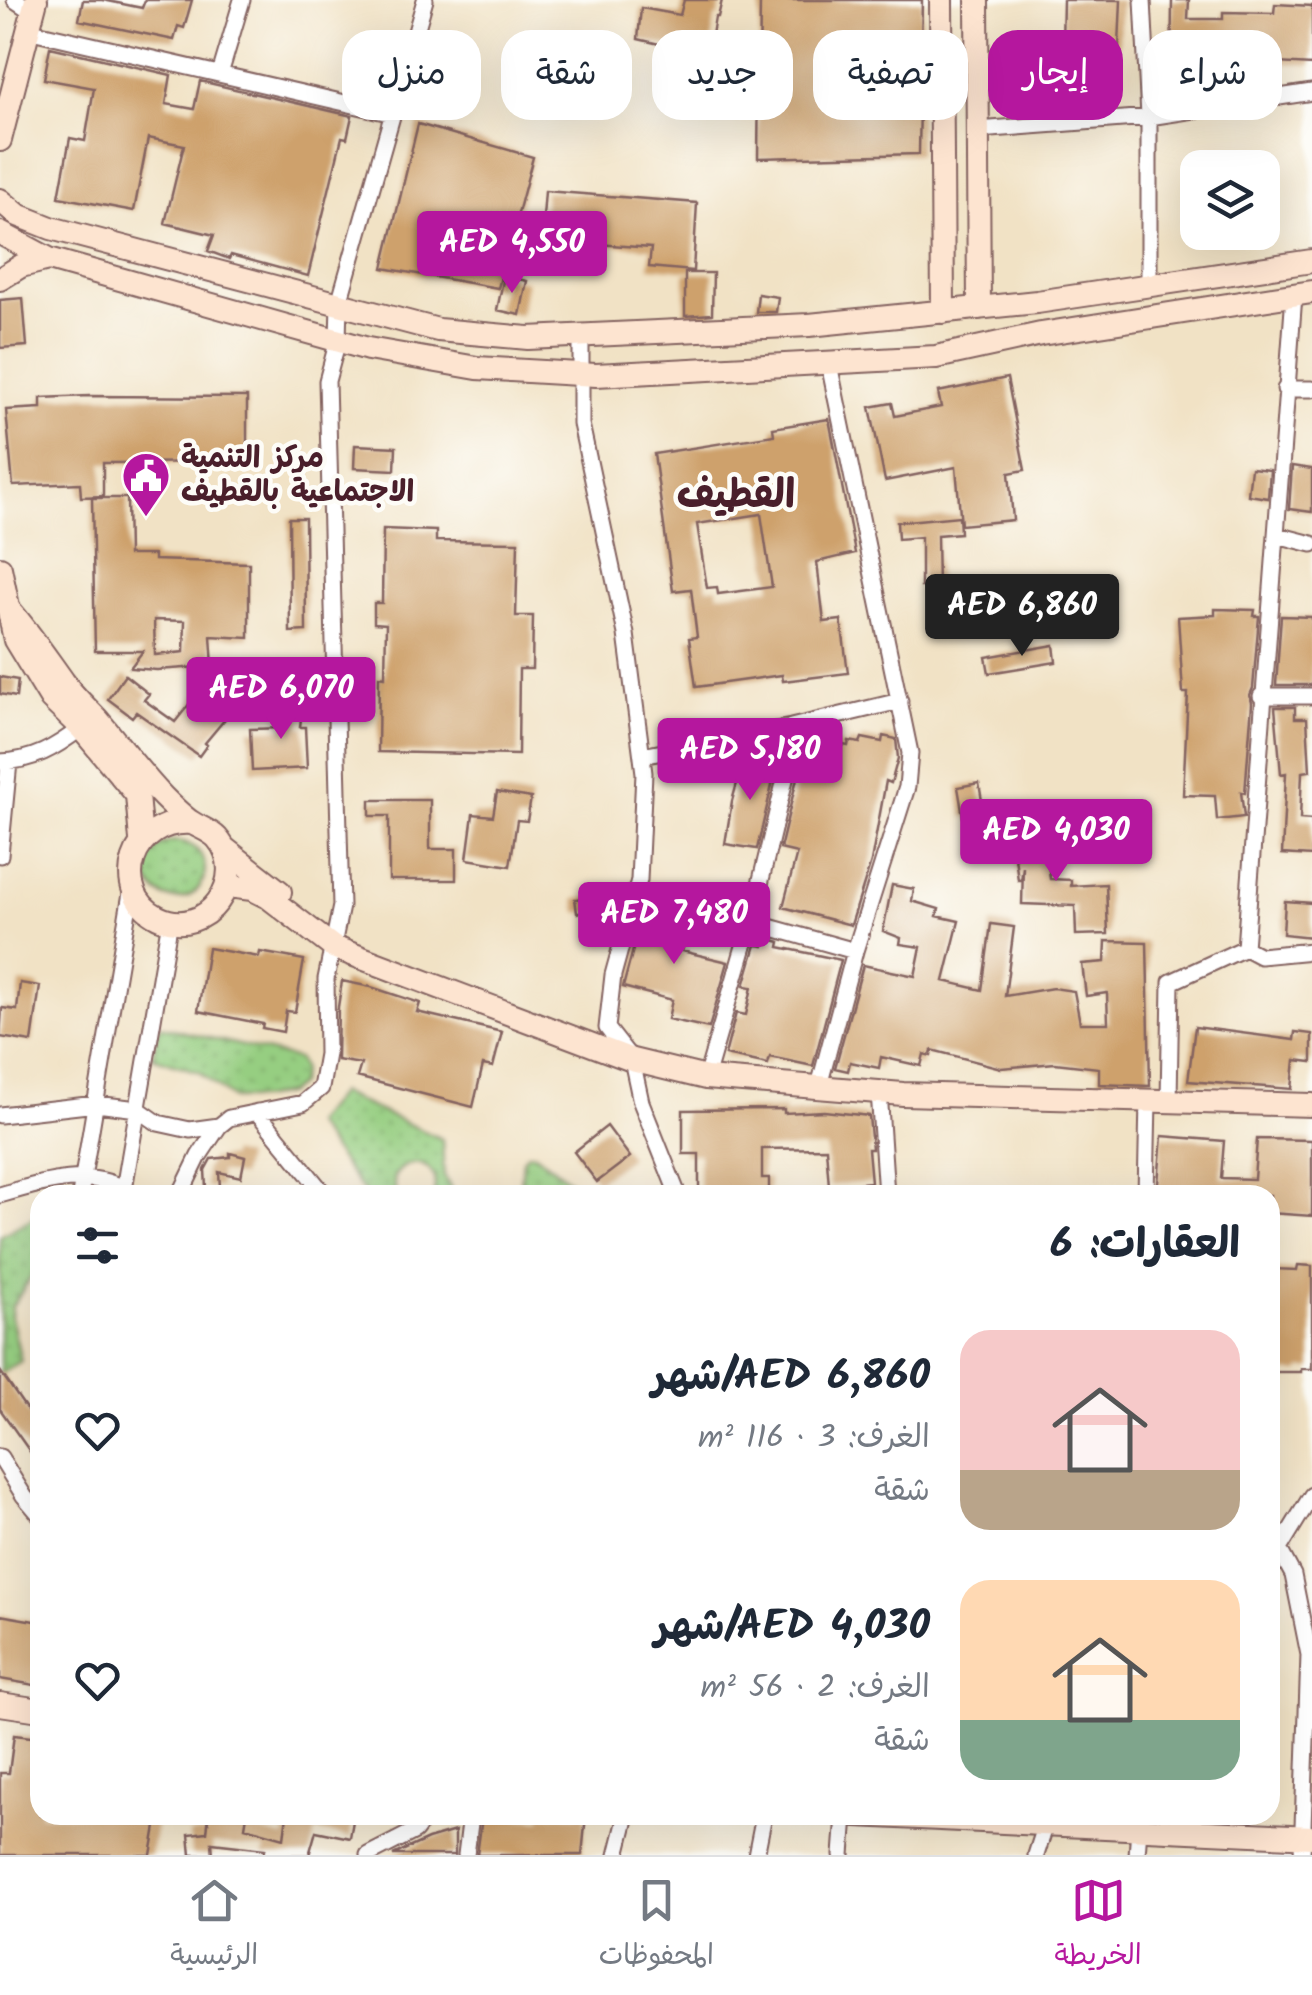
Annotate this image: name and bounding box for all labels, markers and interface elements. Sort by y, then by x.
chip: منزل [342,30,481,120]
chip: شقة [501,30,632,120]
chip: جديد [652,30,793,120]
chip: تصفية [813,30,968,120]
chip: إيجار [988,30,1123,120]
chip: شراء [1143,30,1282,120]
map controls [1180,150,1280,250]
button: layers [1180,150,1280,250]
pin: AED 4,550 [398,211,626,296]
text: AED 4,550 [439,218,585,269]
place label: مركز التنمية الاجتماعية بالقطيف [181,435,414,517]
public building icon: مركز التنمية الاجتماعية بالقطيف [120,450,172,518]
district label: القطيف [677,464,795,528]
pin: AED 6,860 [908,574,1136,659]
text: AED 6,860 [947,581,1097,632]
pin: AED 6,070 [167,657,395,742]
text: AED 6,070 [208,664,354,715]
pin: AED 5,180 [636,718,864,803]
text: AED 5,180 [680,725,820,776]
pin: AED 4,030 [942,799,1170,884]
text: AED 4,030 [982,806,1130,857]
pin: AED 7,480 [560,882,788,967]
text: AED 7,480 [600,889,748,940]
text: العقارات: 6 [1050,1212,1240,1279]
icon: filters [70,1218,125,1273]
text: AED 6,860/شهر [652,1344,930,1411]
icon: home [1040,1370,1160,1490]
icon: heart [70,1403,125,1458]
text: الغرف: 3 · 116 m² [698,1413,930,1464]
text: شقة [874,1466,930,1517]
text: AED 4,030/شهر [655,1594,930,1661]
icon: home [1040,1620,1160,1740]
icon: heart [70,1653,125,1708]
text: الغرف: 2 · 56 m² [701,1663,930,1714]
text: شقة [874,1716,930,1767]
tab: الرئيسية [170,1873,258,1979]
tab: المحفوظات [599,1873,714,1979]
tab: الخريطة [1054,1873,1142,1979]

